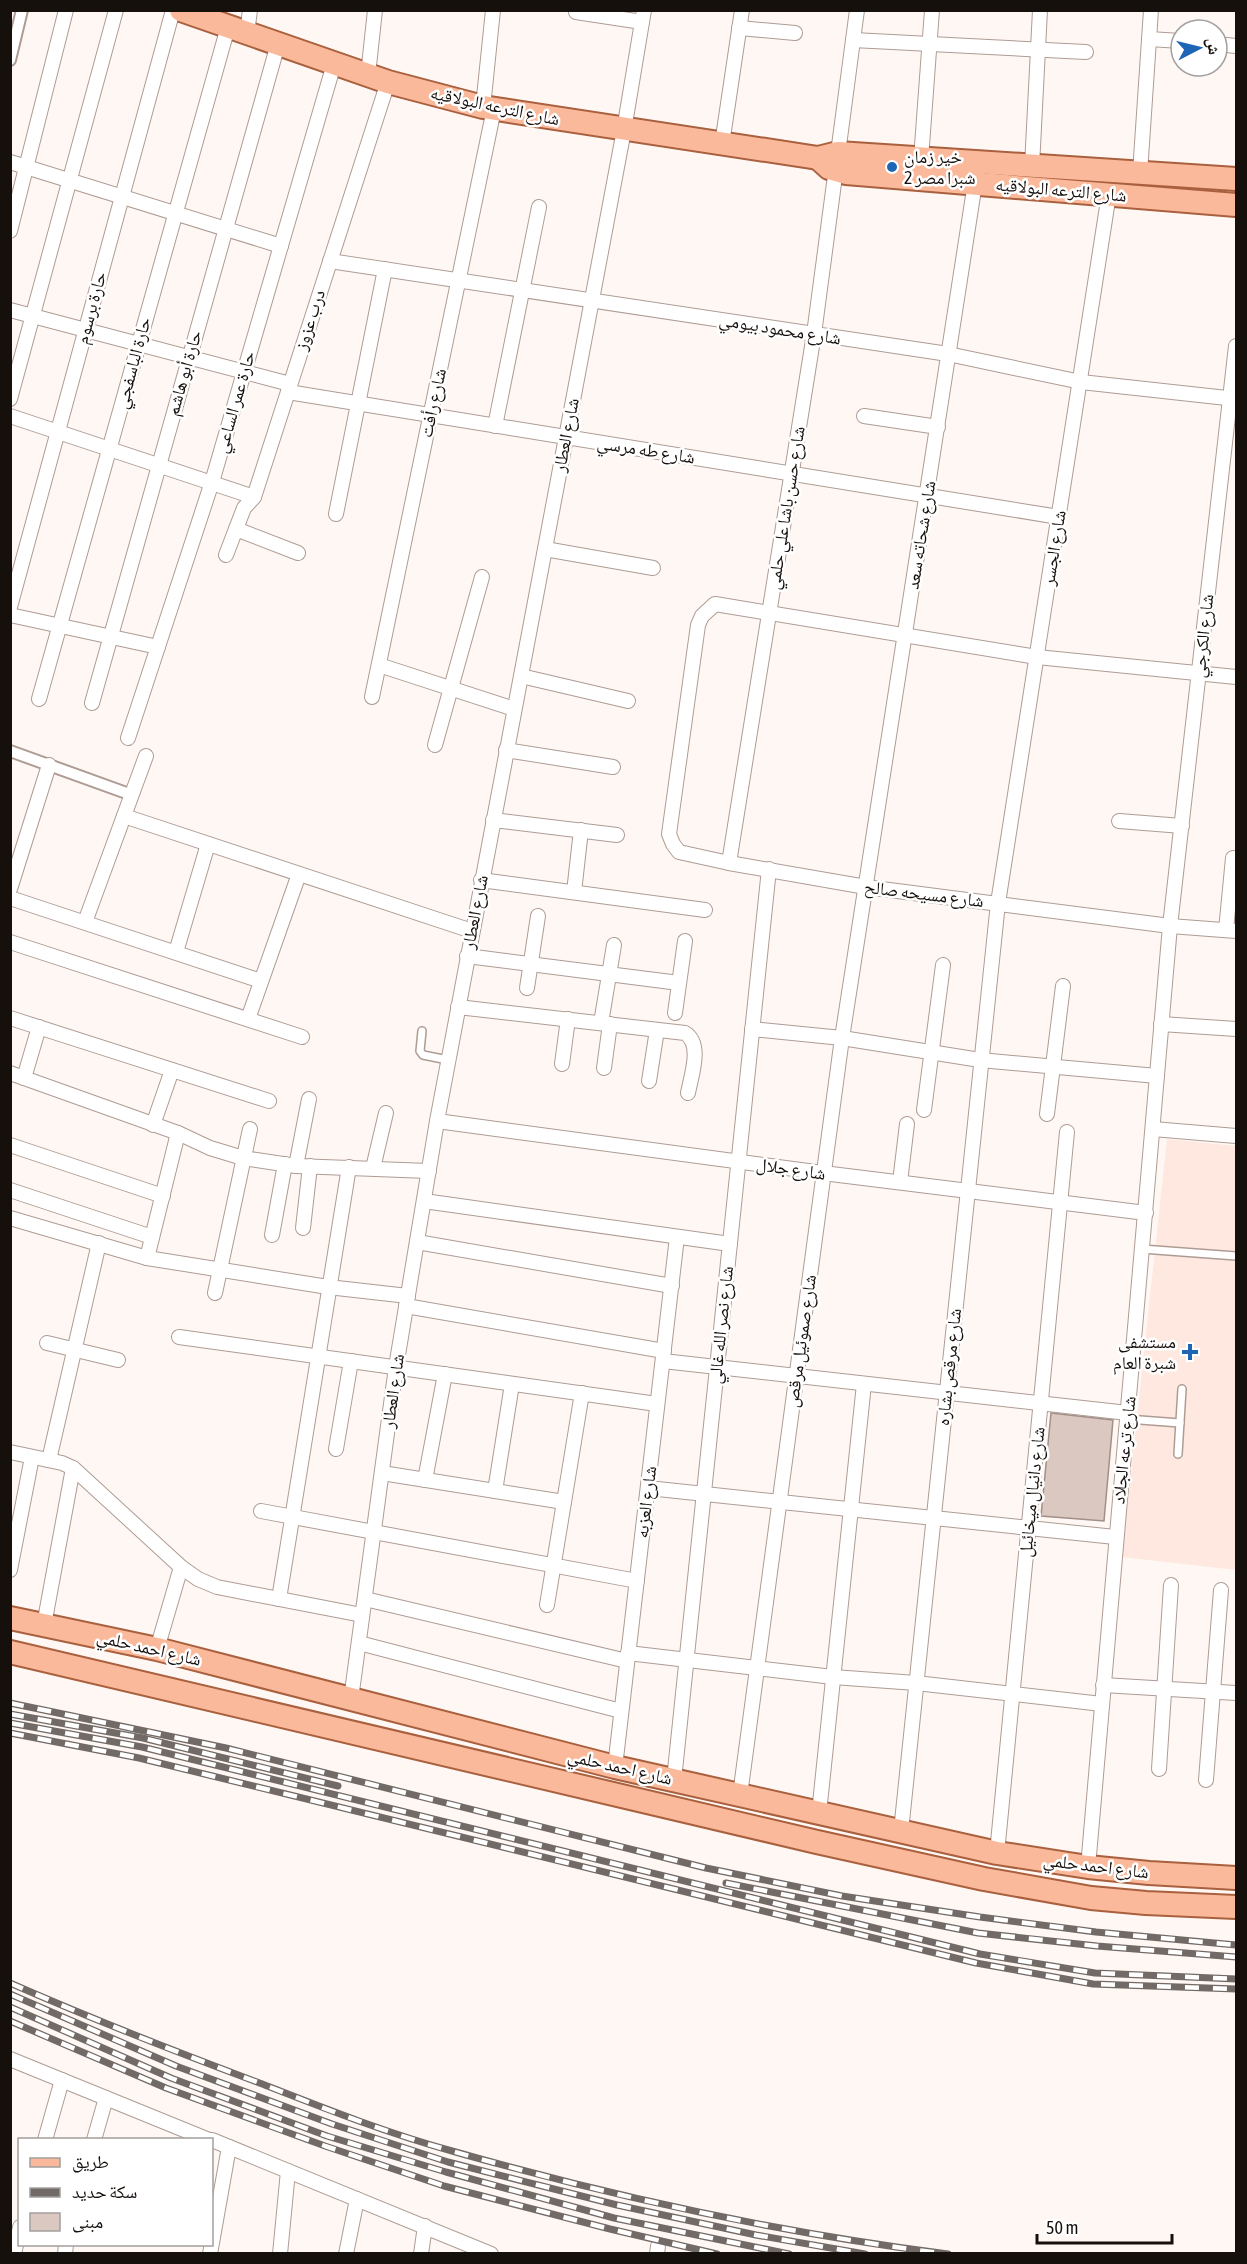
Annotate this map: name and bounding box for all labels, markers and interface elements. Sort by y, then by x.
north arrow [1169,18,1229,78]
text: ش [1203,37,1224,56]
street label: شارع الترعه البولاقيه [428,82,562,130]
place label: خير زمان شبرا مصر 2 [904,146,976,189]
marker: خير زمان شبرا مصر 2 [885,160,899,174]
street label: شارع الترعه البولاقيه [995,173,1127,207]
street label: حارة برسوم [71,269,112,347]
street label: درب عزوز [290,287,330,354]
street label: شارع محمود بيومي [717,309,843,353]
street label: حارة الباسفجي [110,315,159,412]
street label: حارة أبو هاشم [161,328,208,419]
street label: حارة عمر الساعي [210,348,263,457]
street label: شارع رأفت [415,366,451,440]
street label: شارع العطار [548,396,584,475]
street label: شارع حسن باشا علي حلمي [762,425,813,592]
street label: شارع طه مرسي [595,431,697,472]
street label: شارع شحاته سعد [902,479,940,591]
street label: شارع الجسر [1037,509,1071,588]
street label: شارع الكرجي [1188,593,1222,679]
street label: شارع العطار [457,873,493,952]
street label: شارع مسيحه صالح [863,876,985,913]
street label: شارع جلال [755,1153,827,1185]
street label: شارع نصر الله غالي [704,1265,742,1385]
street label: شارع صموئيل مرقص [781,1273,821,1409]
street label: شارع مرقص بشاره [932,1307,966,1427]
place label: مستشفى شبرة العام [1113,1331,1176,1375]
marker: مستشفى شبرة العام [1181,1343,1199,1361]
street label: شارع العطار [377,1352,409,1431]
street label: شارع ترعه الجلاد [1107,1395,1141,1505]
street label: شارع دانيال ميخائيل [1014,1426,1050,1558]
street label: شارع العزبه [631,1465,661,1539]
street label: شارع احمد حلمي [94,1625,203,1674]
street label: شارع احمد حلمي [565,1744,674,1793]
street label: شارع احمد حلمي [1041,1849,1150,1887]
legend [18,2138,213,2246]
text: طريق [72,2151,109,2173]
text: سكة حديد [72,2181,137,2202]
scale bar [1037,2207,1172,2245]
text: مبنى [72,2211,103,2233]
text: 50 m [1046,2217,1078,2238]

